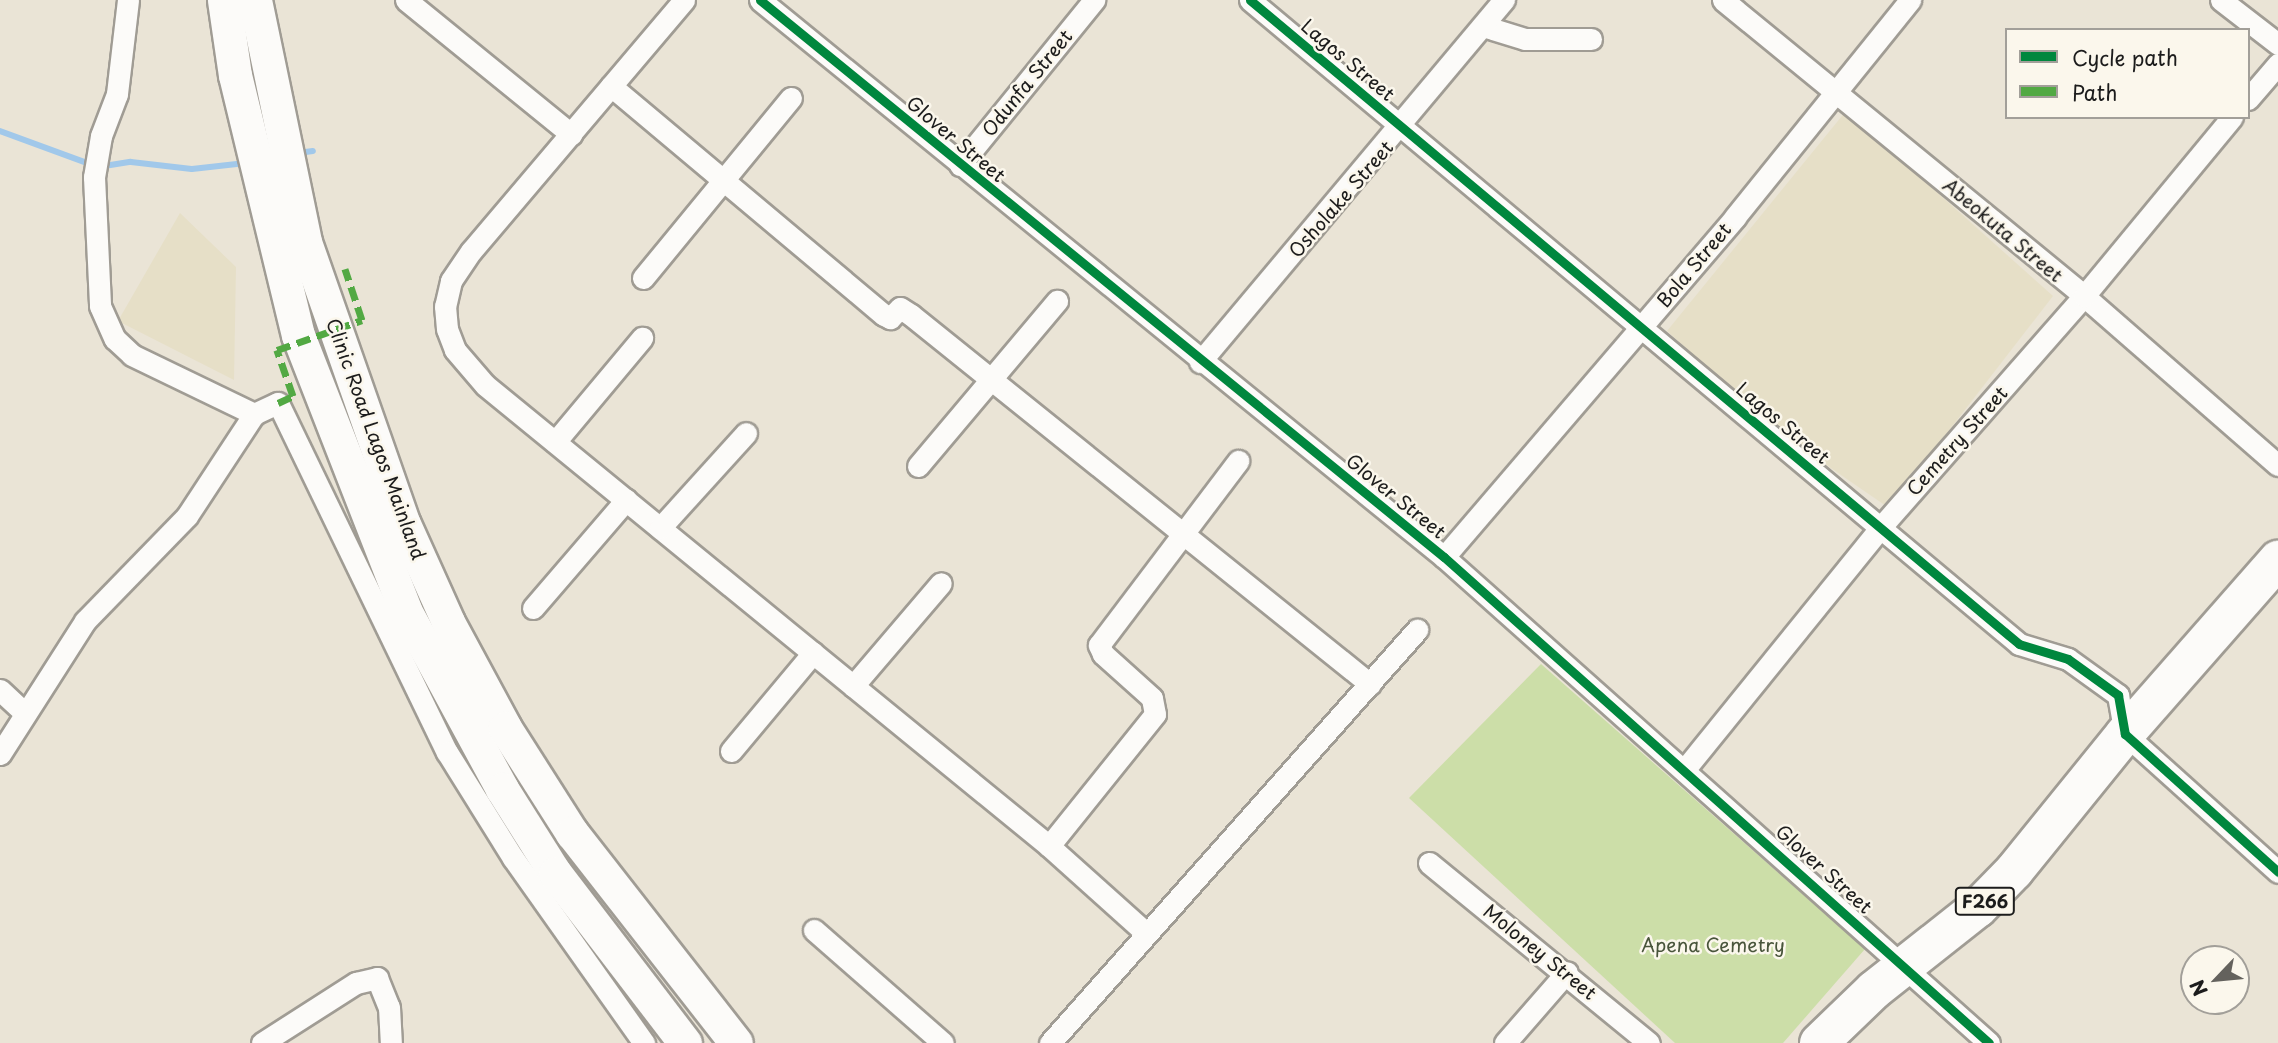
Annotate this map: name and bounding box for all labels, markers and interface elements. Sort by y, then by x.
street label: Lagos Street [1296,14,1400,106]
street label: Odunfa Street [977,25,1077,141]
legend [2005,28,2250,119]
text: Cycle path [2072,41,2178,73]
text: Path [2072,76,2117,108]
street label: Glover Street [902,91,1010,187]
street label: Osholake Street [1284,136,1398,262]
street label: Abeokuta Street [1938,173,2068,287]
street label: Bola Street [1652,218,1736,312]
street label: Clinic Road Lagos Mainland [322,315,430,563]
street label: Lagos Street [1731,377,1835,469]
street label: Cemetry Street [1901,381,2013,501]
street label: Glover Street [1342,449,1450,543]
street label: Glover Street [1771,820,1877,918]
road number: F266 [1954,887,2016,916]
street label: Moloney Street [1479,899,1601,1005]
park label: Apena Cemetry [1642,934,1784,956]
north arrow [2180,945,2250,1015]
text: N [2182,975,2214,1001]

